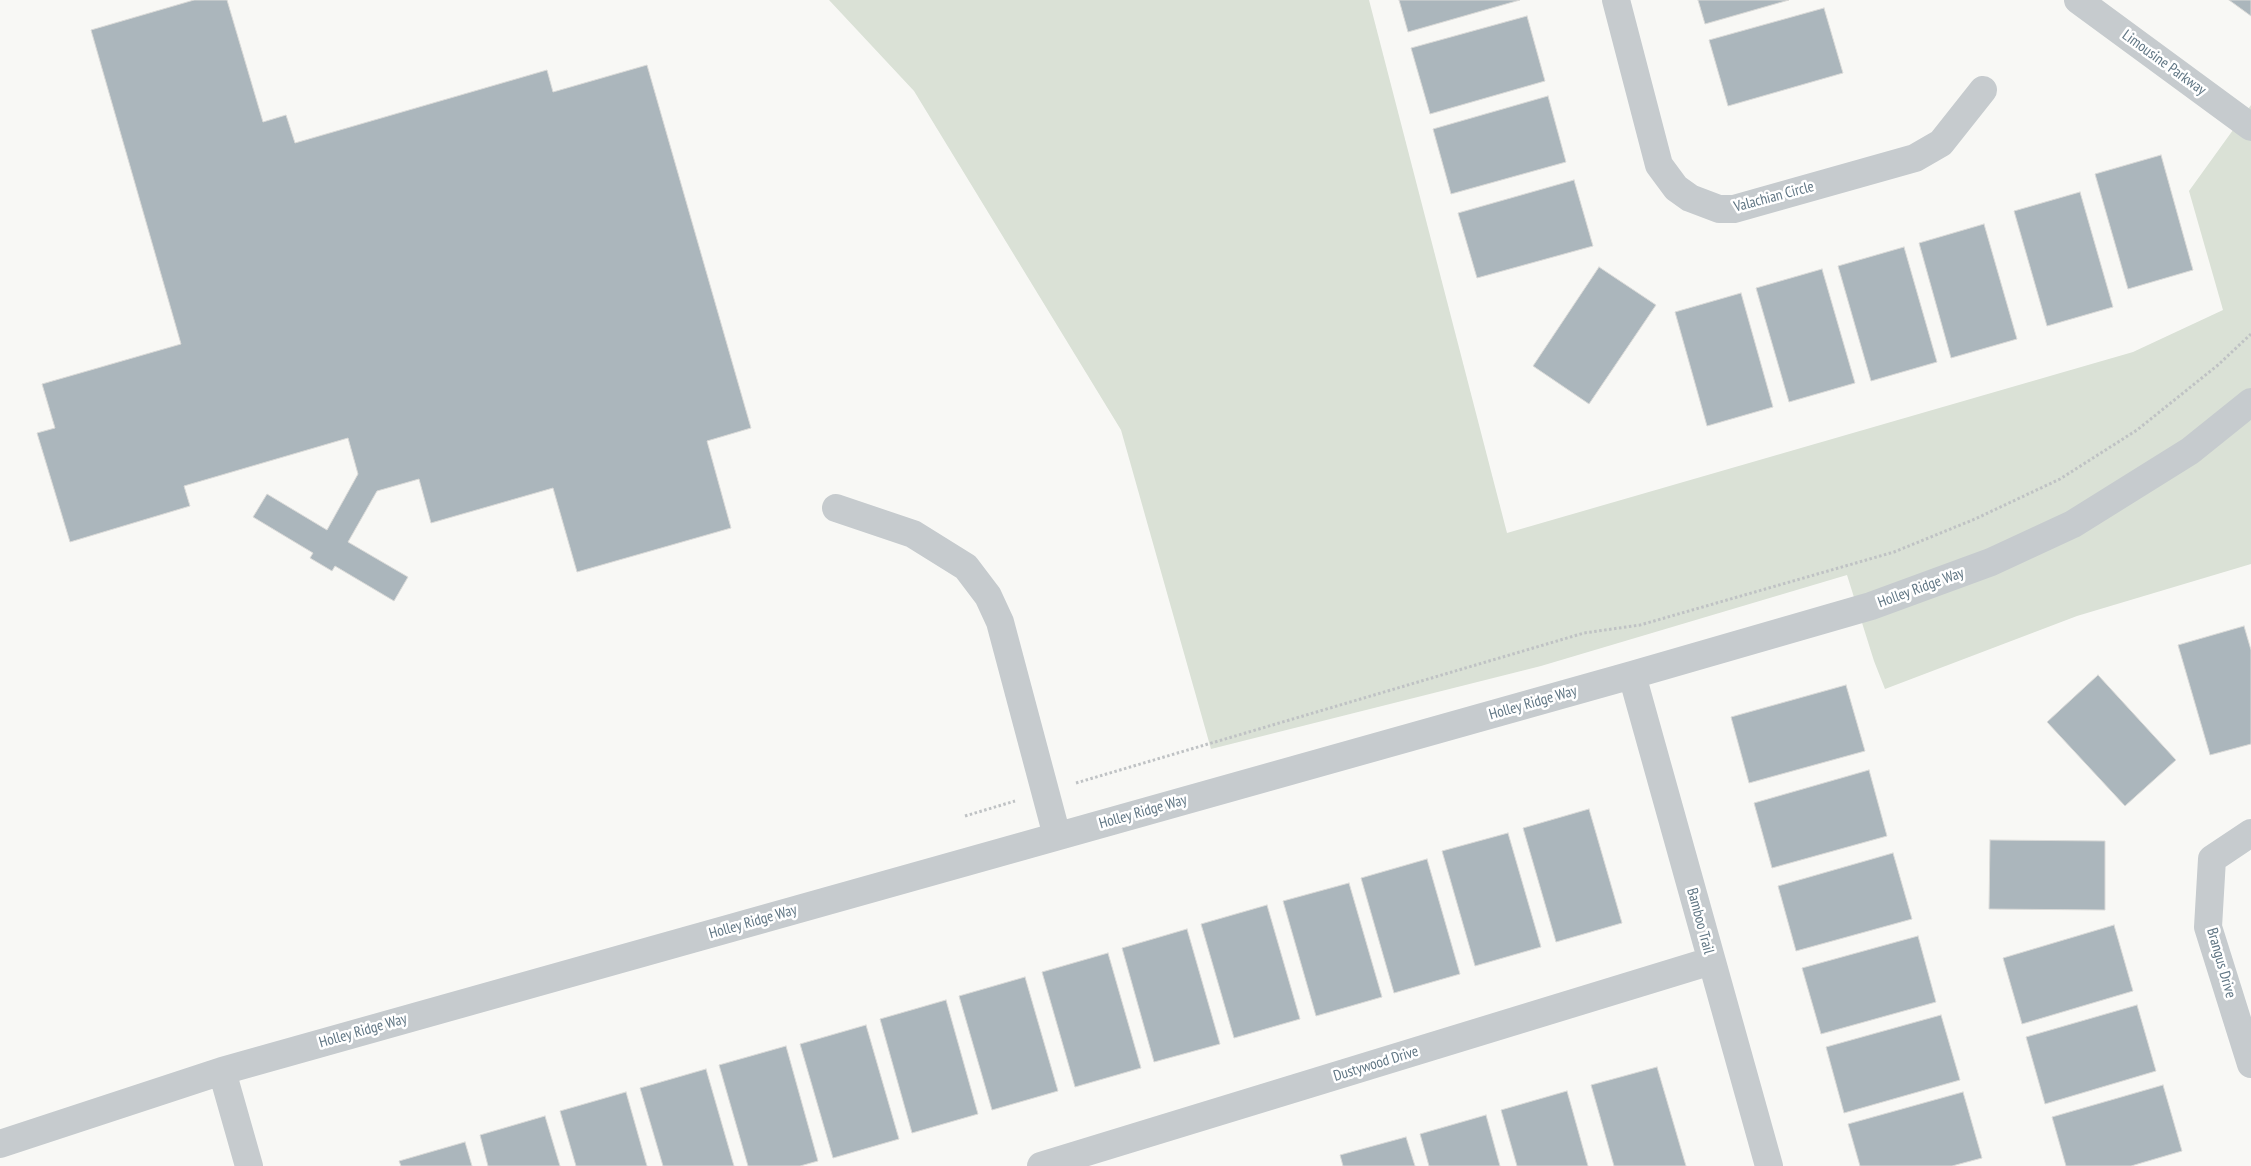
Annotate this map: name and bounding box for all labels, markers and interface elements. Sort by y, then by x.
street label: Limousine Parkway [2119,27,2209,99]
street label: Valachian Circle [1732,178,1816,216]
street label: Holley Ridge Way [1876,564,1966,612]
street label: Holley Ridge Way [1487,682,1579,724]
street label: Holley Ridge Way [1097,791,1189,833]
street label: Bamboo Trail [1683,886,1717,956]
street label: Holley Ridge Way [707,901,799,943]
street label: Brangus Drive [2202,926,2240,1000]
street label: Holley Ridge Way [317,1010,409,1052]
street label: Dustywood Drive [1331,1043,1421,1085]

